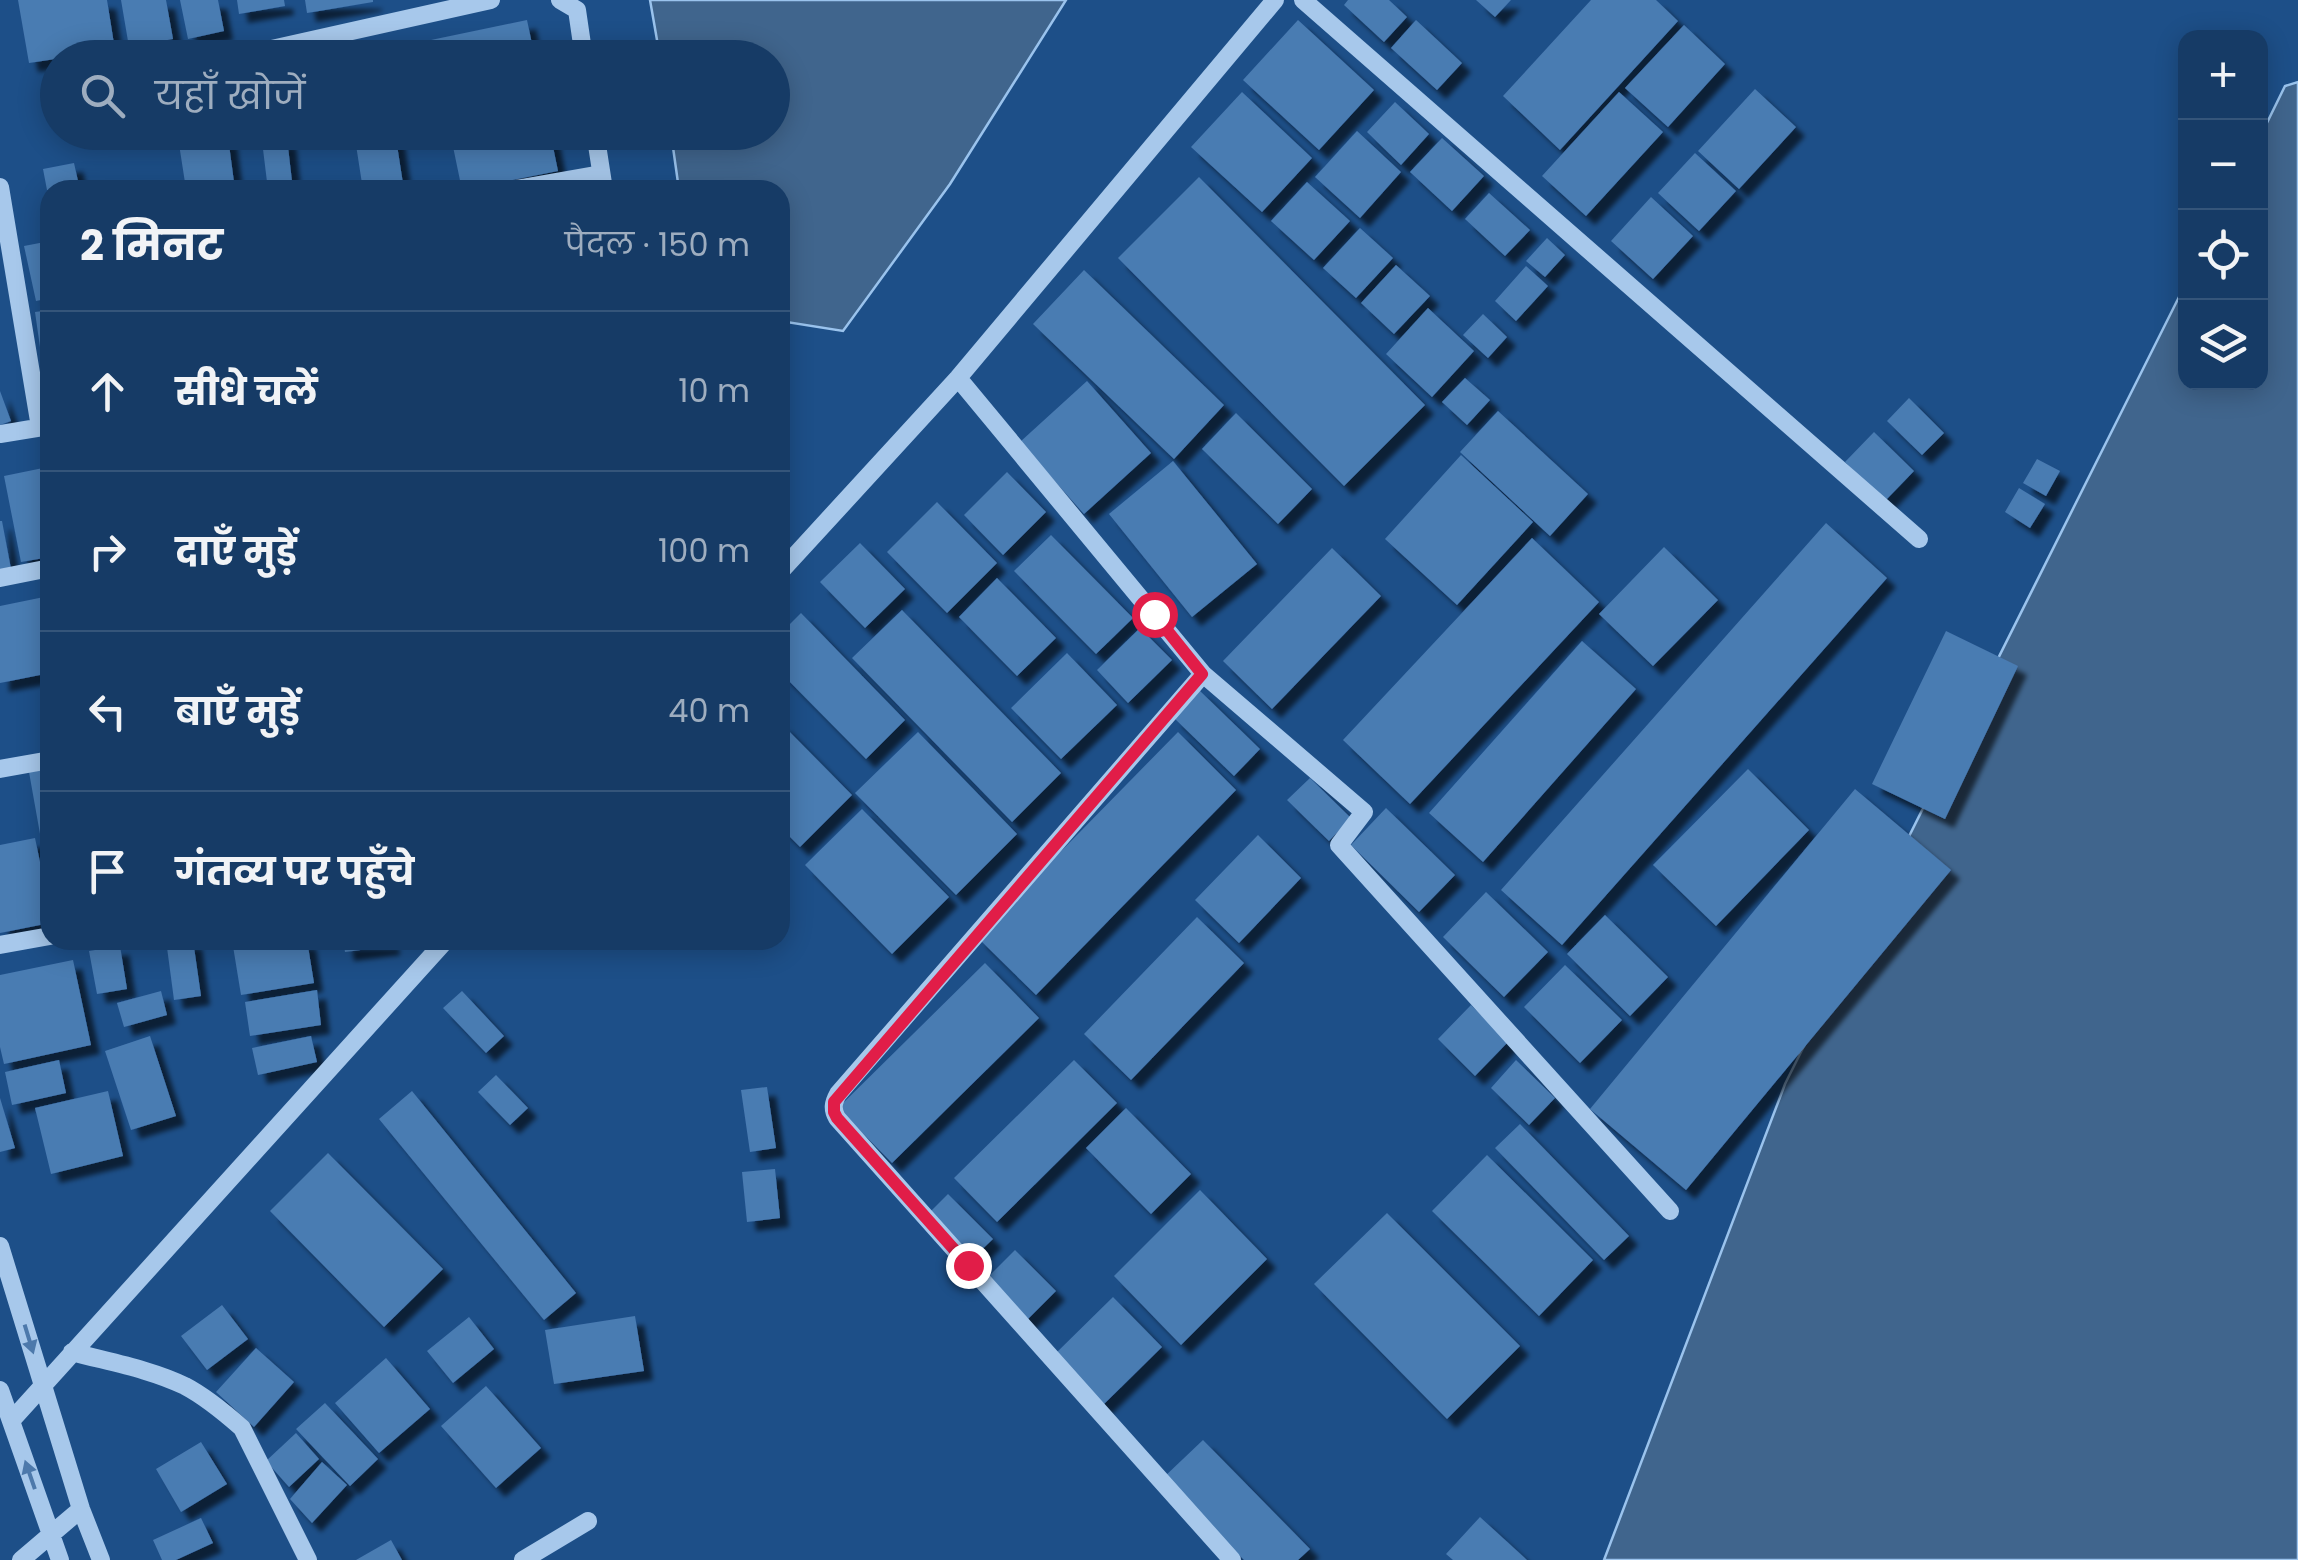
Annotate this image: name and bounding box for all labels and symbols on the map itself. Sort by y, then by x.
route start [1132,592,1178,638]
route end [946,1243,992,1289]
one-way arrow [22,1324,37,1354]
one-way arrow [22,1459,37,1489]

